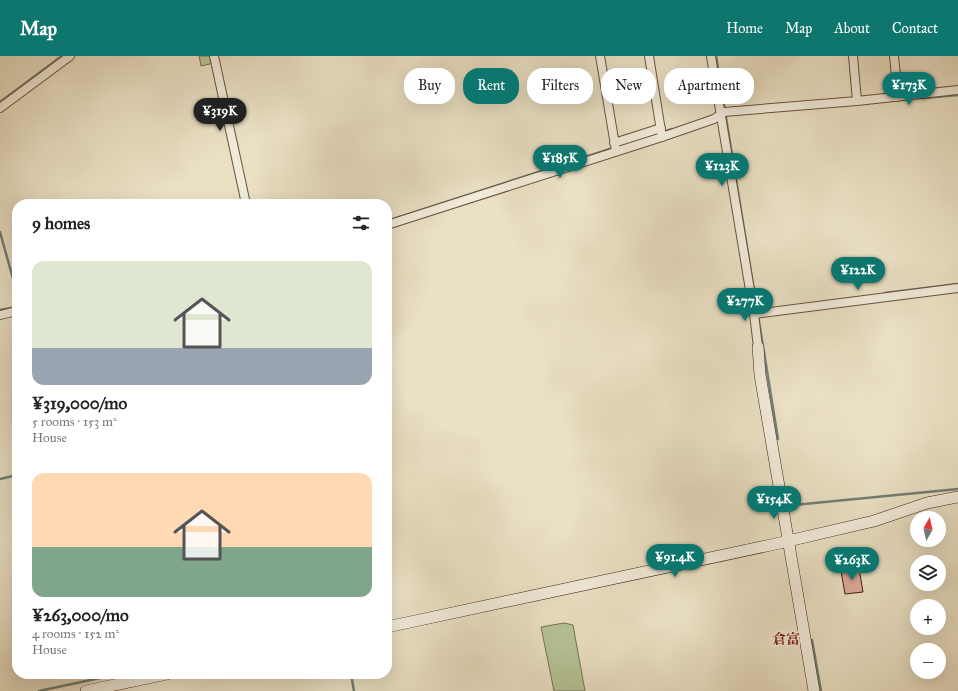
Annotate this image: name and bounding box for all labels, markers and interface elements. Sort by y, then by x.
text: Map [20,17,57,40]
text: Home [726,20,763,37]
text: Map [785,20,812,37]
text: About [834,20,870,37]
text: Contact [892,20,938,37]
chip: Buy [404,68,455,104]
chip: Rent [463,68,519,104]
chip: Filters [527,68,593,104]
chip: New [601,68,656,104]
chip: Apartment [664,68,754,104]
pin: ¥173K [881,72,937,106]
text: ¥173K [891,77,927,93]
pin: ¥319K [192,98,248,132]
text: ¥319K [203,103,237,119]
pin: ¥185K [532,145,588,179]
text: ¥185K [542,150,578,166]
pin: ¥123K [694,153,750,187]
text: ¥123K [705,158,739,174]
icon: filters [350,212,372,234]
text: 9 homes [32,213,90,234]
pin: ¥122K [830,257,886,291]
text: ¥122K [840,262,876,278]
icon: home [166,287,238,359]
pin: ¥277K [717,288,773,322]
text: ¥277K [726,293,764,309]
text: ¥319,000/mo [32,393,127,414]
text: 5 rooms · 153 m² [32,414,117,430]
text: House [32,430,67,446]
pin: ¥154K [746,486,802,520]
text: ¥154K [756,491,792,507]
icon: home [166,499,238,571]
north arrow [910,511,946,547]
map controls [910,511,946,679]
pin: ¥91.4K [642,544,708,578]
pin: ¥263K [824,547,880,581]
text: ¥91.4K [655,549,695,565]
text: ¥263K [834,552,870,568]
button: layers [910,555,946,591]
button: + [910,599,946,635]
text: ¥263,000/mo [32,605,129,626]
text: 4 rooms · 152 m² [32,626,119,642]
district label: 倉富 [772,631,800,648]
text: House [32,642,67,658]
button: − [910,643,946,679]

